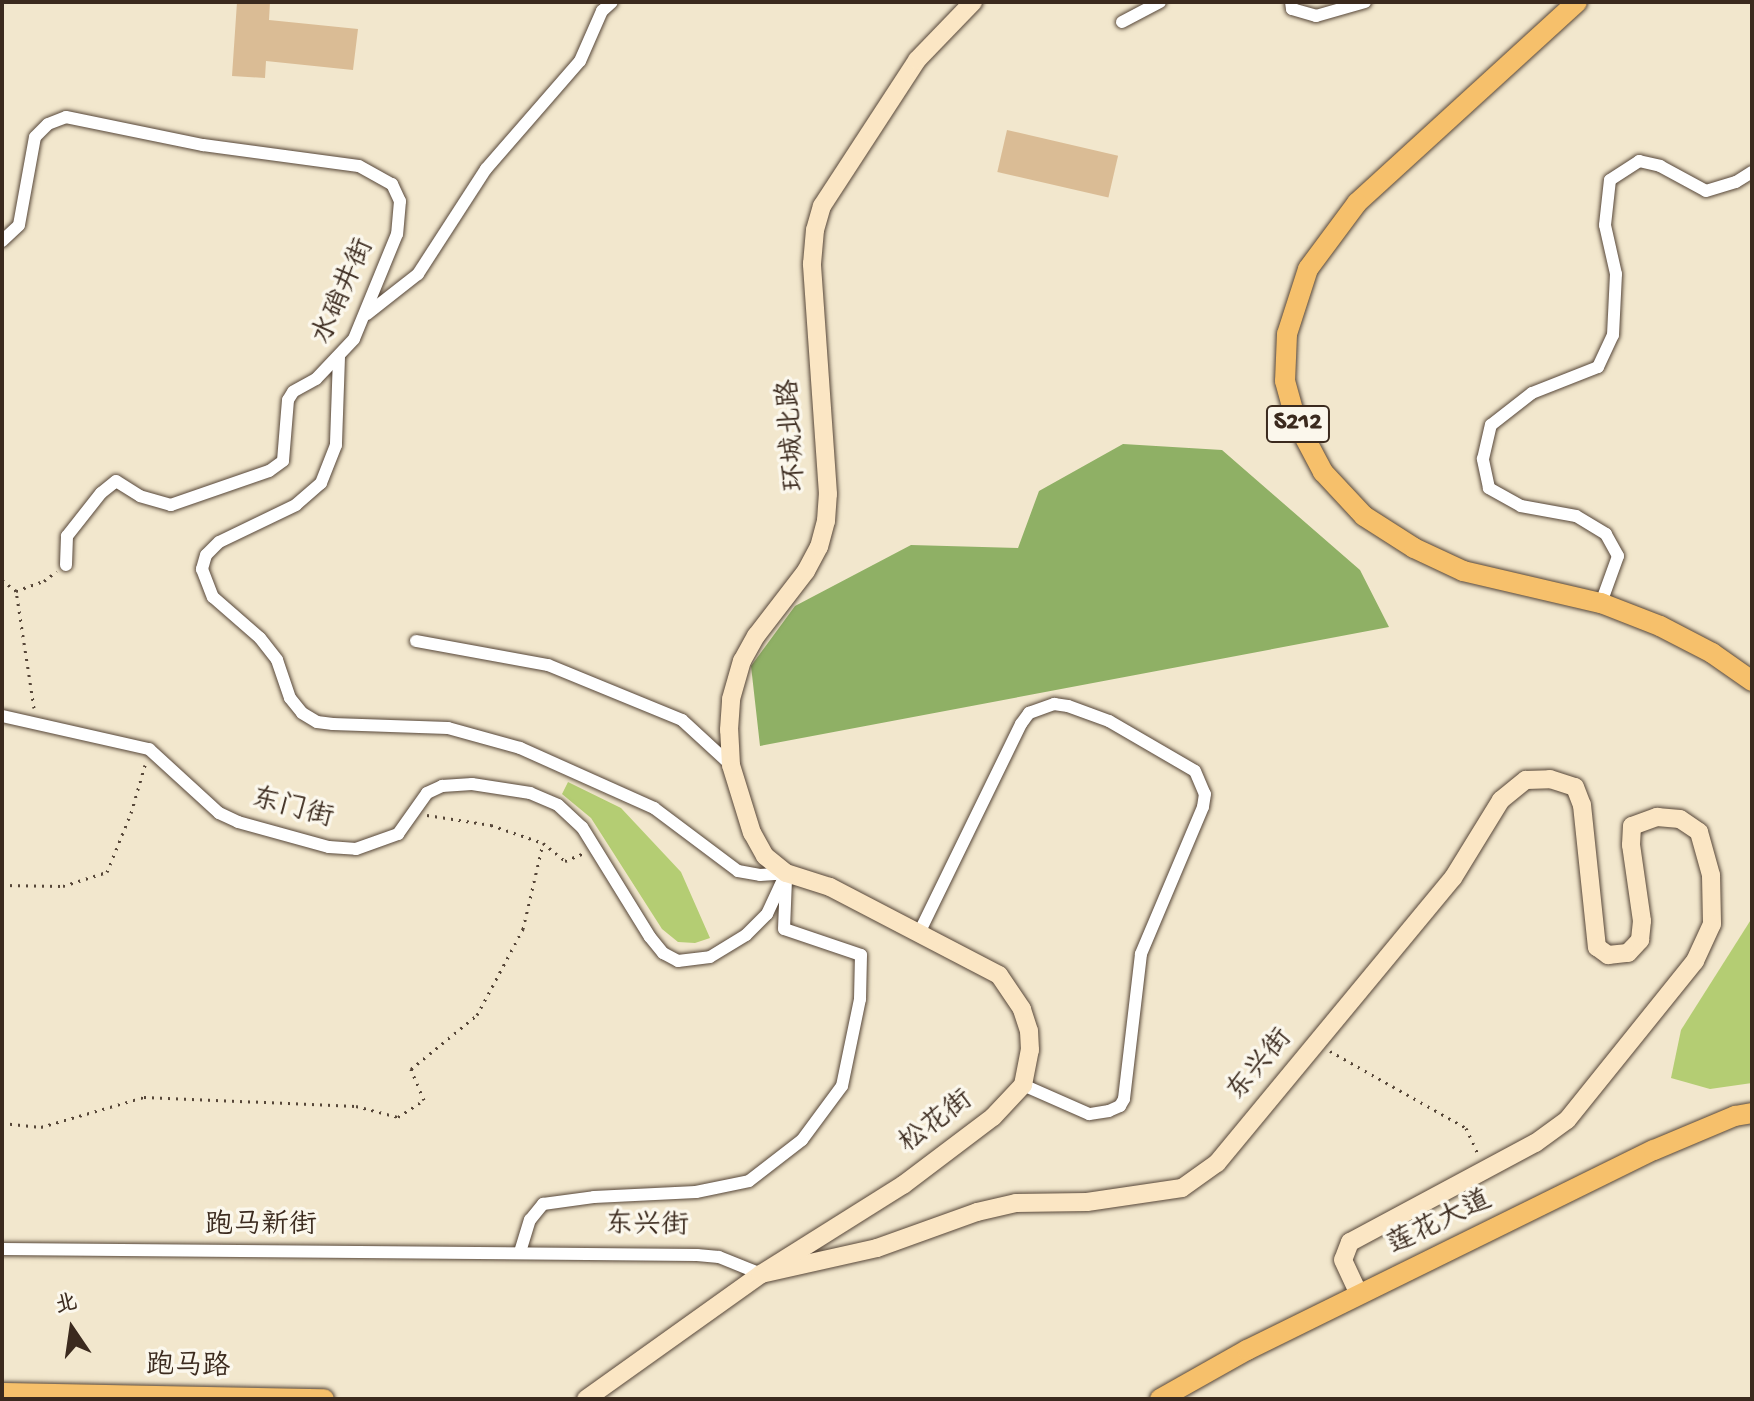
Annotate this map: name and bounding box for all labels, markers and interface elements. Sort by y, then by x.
street label: 水硝井街 [307,234,383,350]
street label: 环城北路 [773,378,815,492]
road number: S212 [1264,402,1332,446]
street label: 东门街 [247,783,337,837]
street label: 东兴街 [1221,1023,1301,1109]
street label: 松花街 [893,1084,981,1162]
street label: 莲花大道 [1382,1184,1498,1264]
street label: 东兴街 [605,1209,689,1245]
street label: 跑马新街 [205,1210,317,1244]
north arrow [32,1289,112,1369]
text: 北 [53,1290,80,1321]
street label: 跑马路 [146,1350,230,1386]

